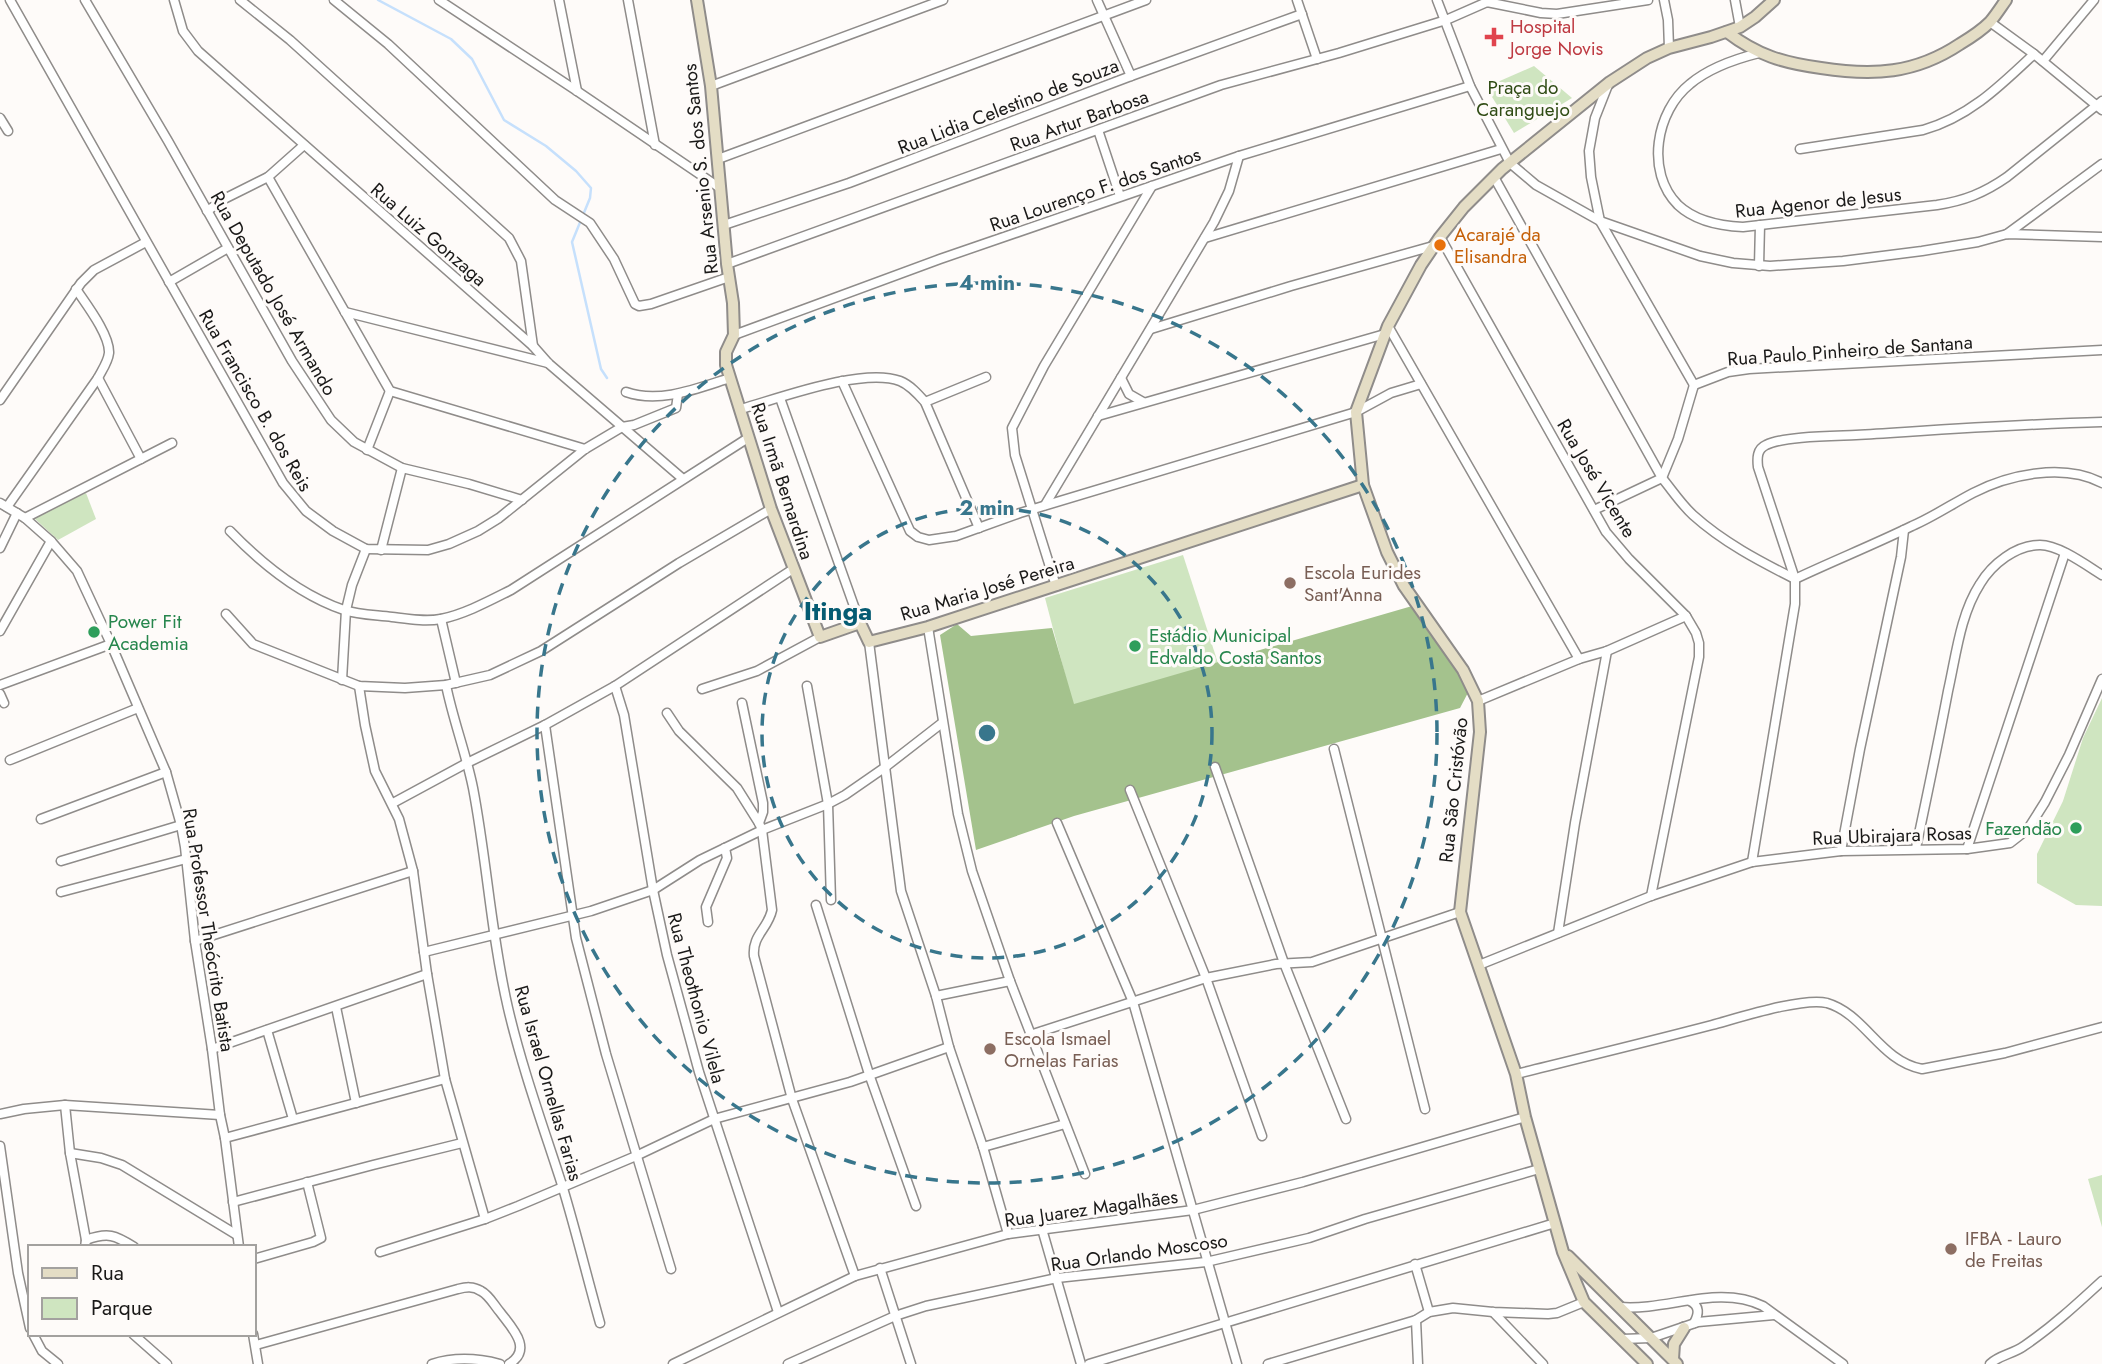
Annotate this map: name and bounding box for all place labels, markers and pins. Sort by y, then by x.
place label: Hospital Jorge Novis [1507,13,1604,62]
marker: Hospital Jorge Novis [1484,27,1504,47]
place label: Acarajé da Elisandra [1454,221,1541,270]
marker: Acarajé da Elisandra [1432,237,1448,253]
place label: Escola Eurides Sant'Anna [1304,559,1421,608]
marker: Escola Eurides Sant'Anna [1282,575,1298,591]
place label: Power Fit Academia [108,608,188,657]
place label: Estádio Municipal Edvaldo Costa Santos [1149,622,1322,671]
marker: Power Fit Academia [86,624,102,640]
marker: Estádio Municipal Edvaldo Costa Santos [1127,638,1143,654]
centre of rings [975,721,999,745]
place label: Fazendão [1985,815,2062,842]
marker: Fazendão [2068,820,2084,836]
place label: Escola Ismael Ornelas Farias [1004,1025,1119,1074]
marker: Escola Ismael Ornelas Farias [982,1041,998,1057]
place label: IFBA - Lauro de Freitas [1965,1225,2062,1274]
marker: IFBA - Lauro de Freitas [1943,1241,1959,1257]

